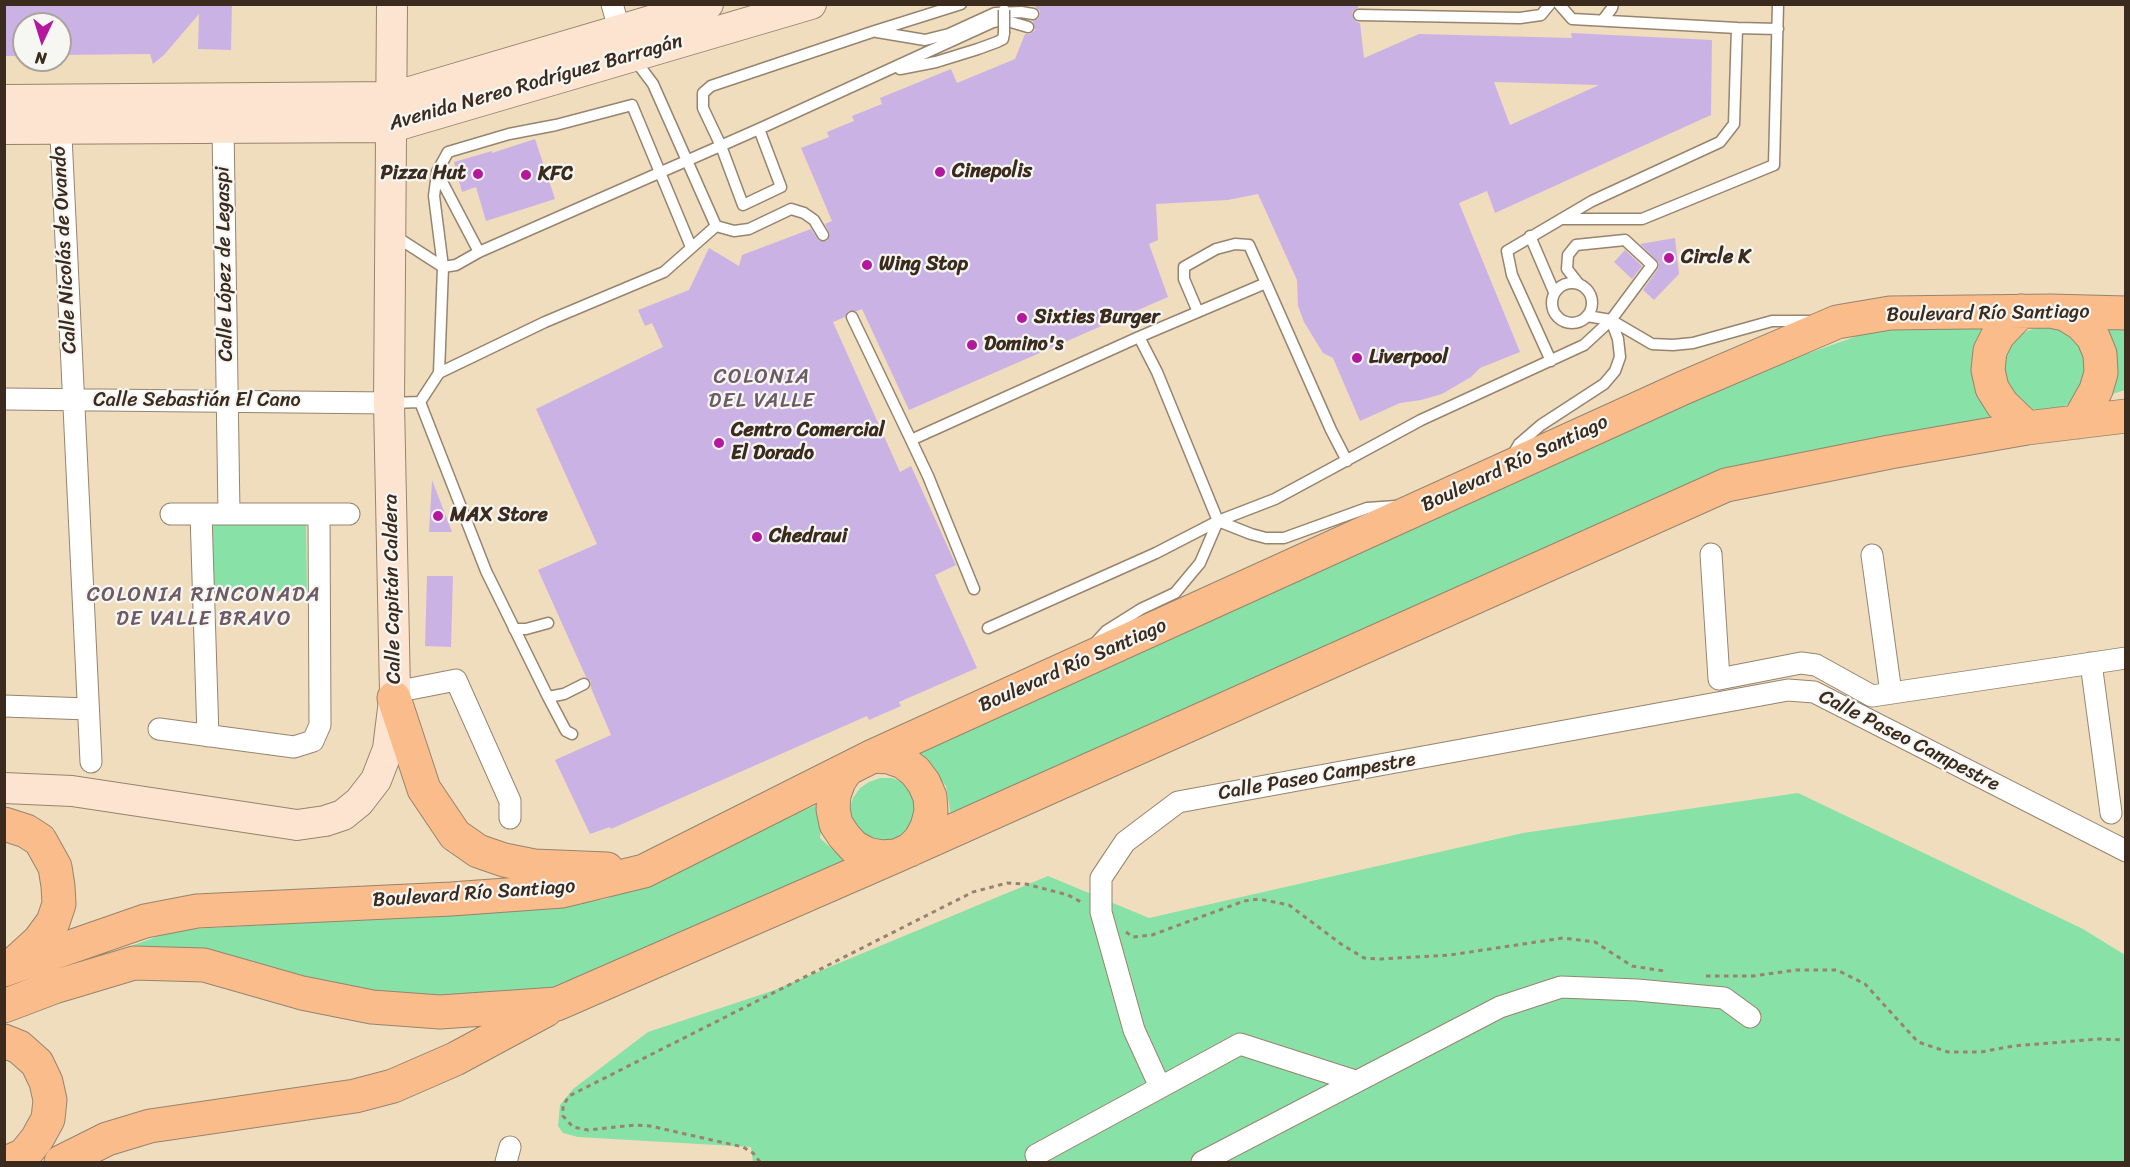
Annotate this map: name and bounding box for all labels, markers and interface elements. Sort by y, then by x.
north arrow [12,12,72,72]
street label: Avenida Nereo Rodríguez Barragán [386,30,686,136]
text: N [34,44,47,73]
street label: Calle Nicolás de Ovando [48,146,82,354]
place label: Cinepolis [952,160,1032,184]
place label: Pizza Hut [380,162,466,186]
place label: KFC [538,163,573,187]
marker: Cinepolis [933,165,947,179]
street label: Calle López de Legaspi [211,166,239,362]
marker: Pizza Hut [471,167,485,181]
marker: KFC [519,168,533,182]
place label: Circle K [1681,246,1751,270]
marker: Circle K [1662,251,1676,265]
place label: Wing Stop [879,253,968,277]
marker: Wing Stop [860,258,874,272]
street label: Boulevard Río Santiago [1886,300,2090,328]
place label: Sixties Burger [1034,306,1160,330]
marker: Sixties Burger [1015,311,1029,325]
place label: Domino's [984,333,1063,357]
marker: Domino's [965,338,979,352]
place label: Liverpool [1369,346,1448,370]
marker: Liverpool [1350,351,1364,365]
district label: COLONIA DEL VALLE [708,365,816,415]
street label: Calle Sebastián El Cano [93,389,301,413]
street label: Boulevard Río Santiago [1418,410,1612,518]
place label: Centro Comercial El Dorado [731,419,885,466]
marker: Centro Comercial El Dorado [712,436,726,450]
street label: Calle Capitán Caldera [379,494,407,684]
place label: MAX Store [450,504,548,528]
marker: MAX Store [431,509,445,523]
place label: Chedraui [769,525,847,549]
marker: Chedraui [750,530,764,544]
district label: COLONIA RINCONADA DE VALLE BRAVO [88,583,320,633]
street label: Boulevard Río Santiago [975,614,1171,718]
street label: Calle Paseo Campestre [1815,685,2003,797]
street label: Calle Paseo Campestre [1217,748,1417,806]
street label: Boulevard Río Santiago [372,875,576,913]

